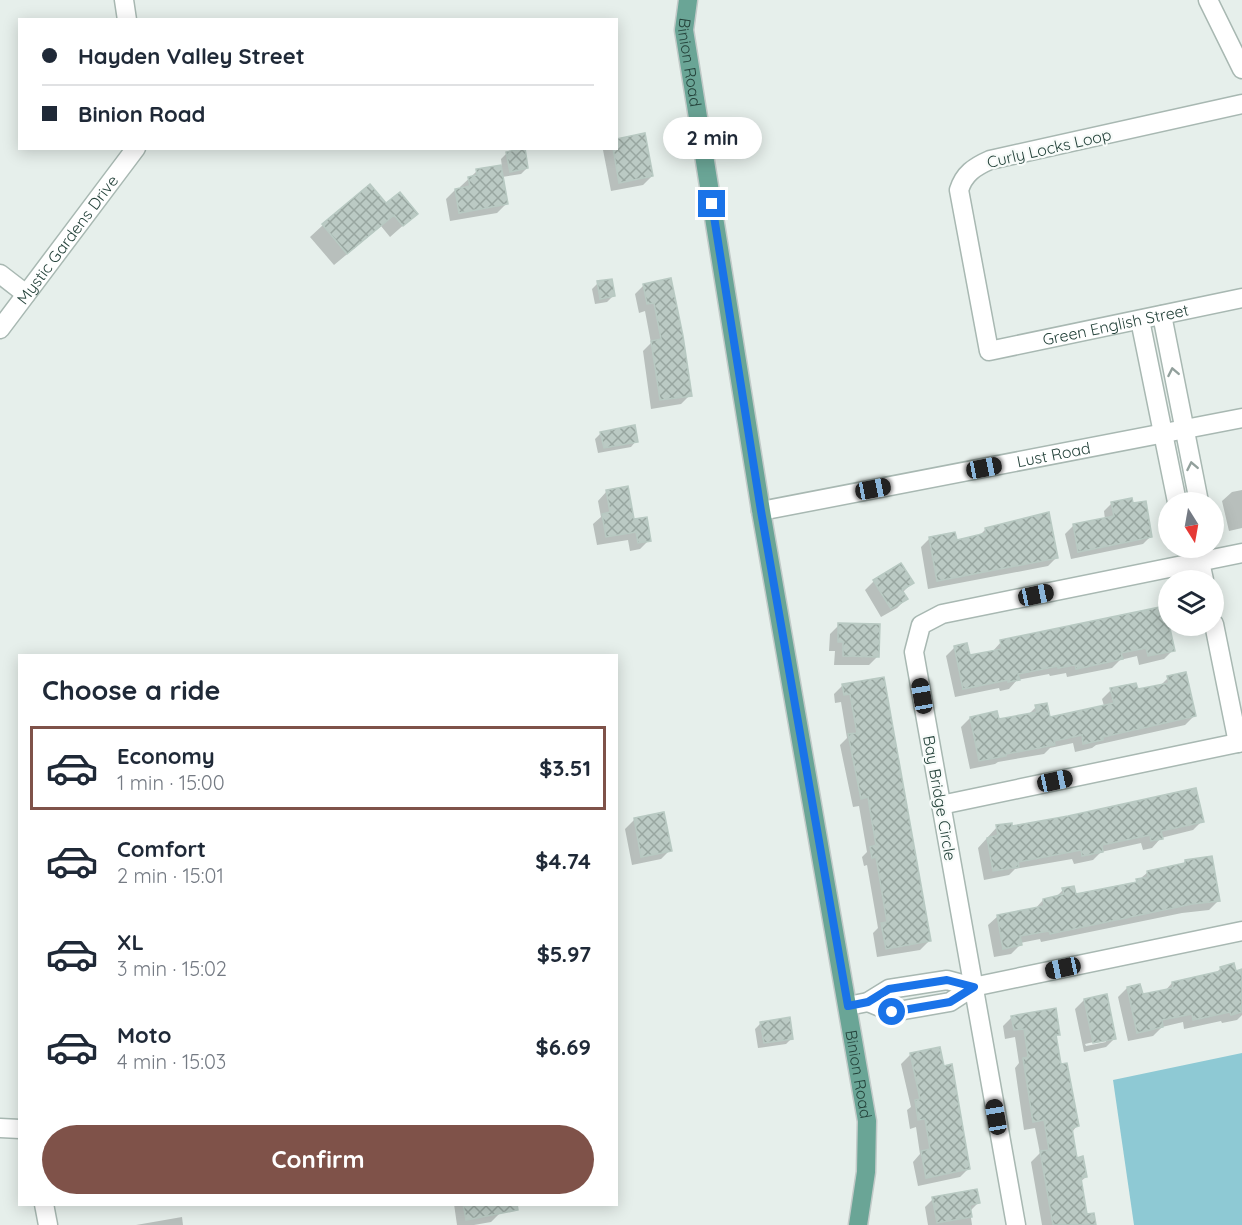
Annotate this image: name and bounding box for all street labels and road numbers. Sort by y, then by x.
street label: Binion Road [674,17,706,108]
street label: Curly Locks Loop [985,124,1113,172]
street label: Mystic Gardens Drive [12,171,122,308]
street label: Green English Street [1041,299,1191,350]
street label: Lust Road [1015,438,1092,471]
street label: Bay Bridge Circle [919,734,961,862]
street label: Binion Road [841,1028,876,1120]

